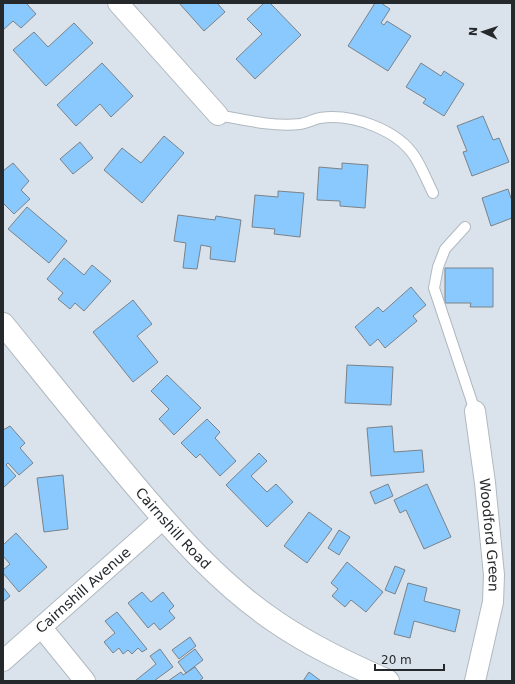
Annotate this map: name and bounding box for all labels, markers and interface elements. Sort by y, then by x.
north arrow [463,12,503,52]
text: N [467,27,480,36]
street label: Woodford Green [477,478,502,592]
street label: Cairnshill Road [132,484,214,572]
street label: Cairnshill Avenue [32,544,134,636]
scale bar [375,646,444,672]
text: 20 m [381,653,412,667]

